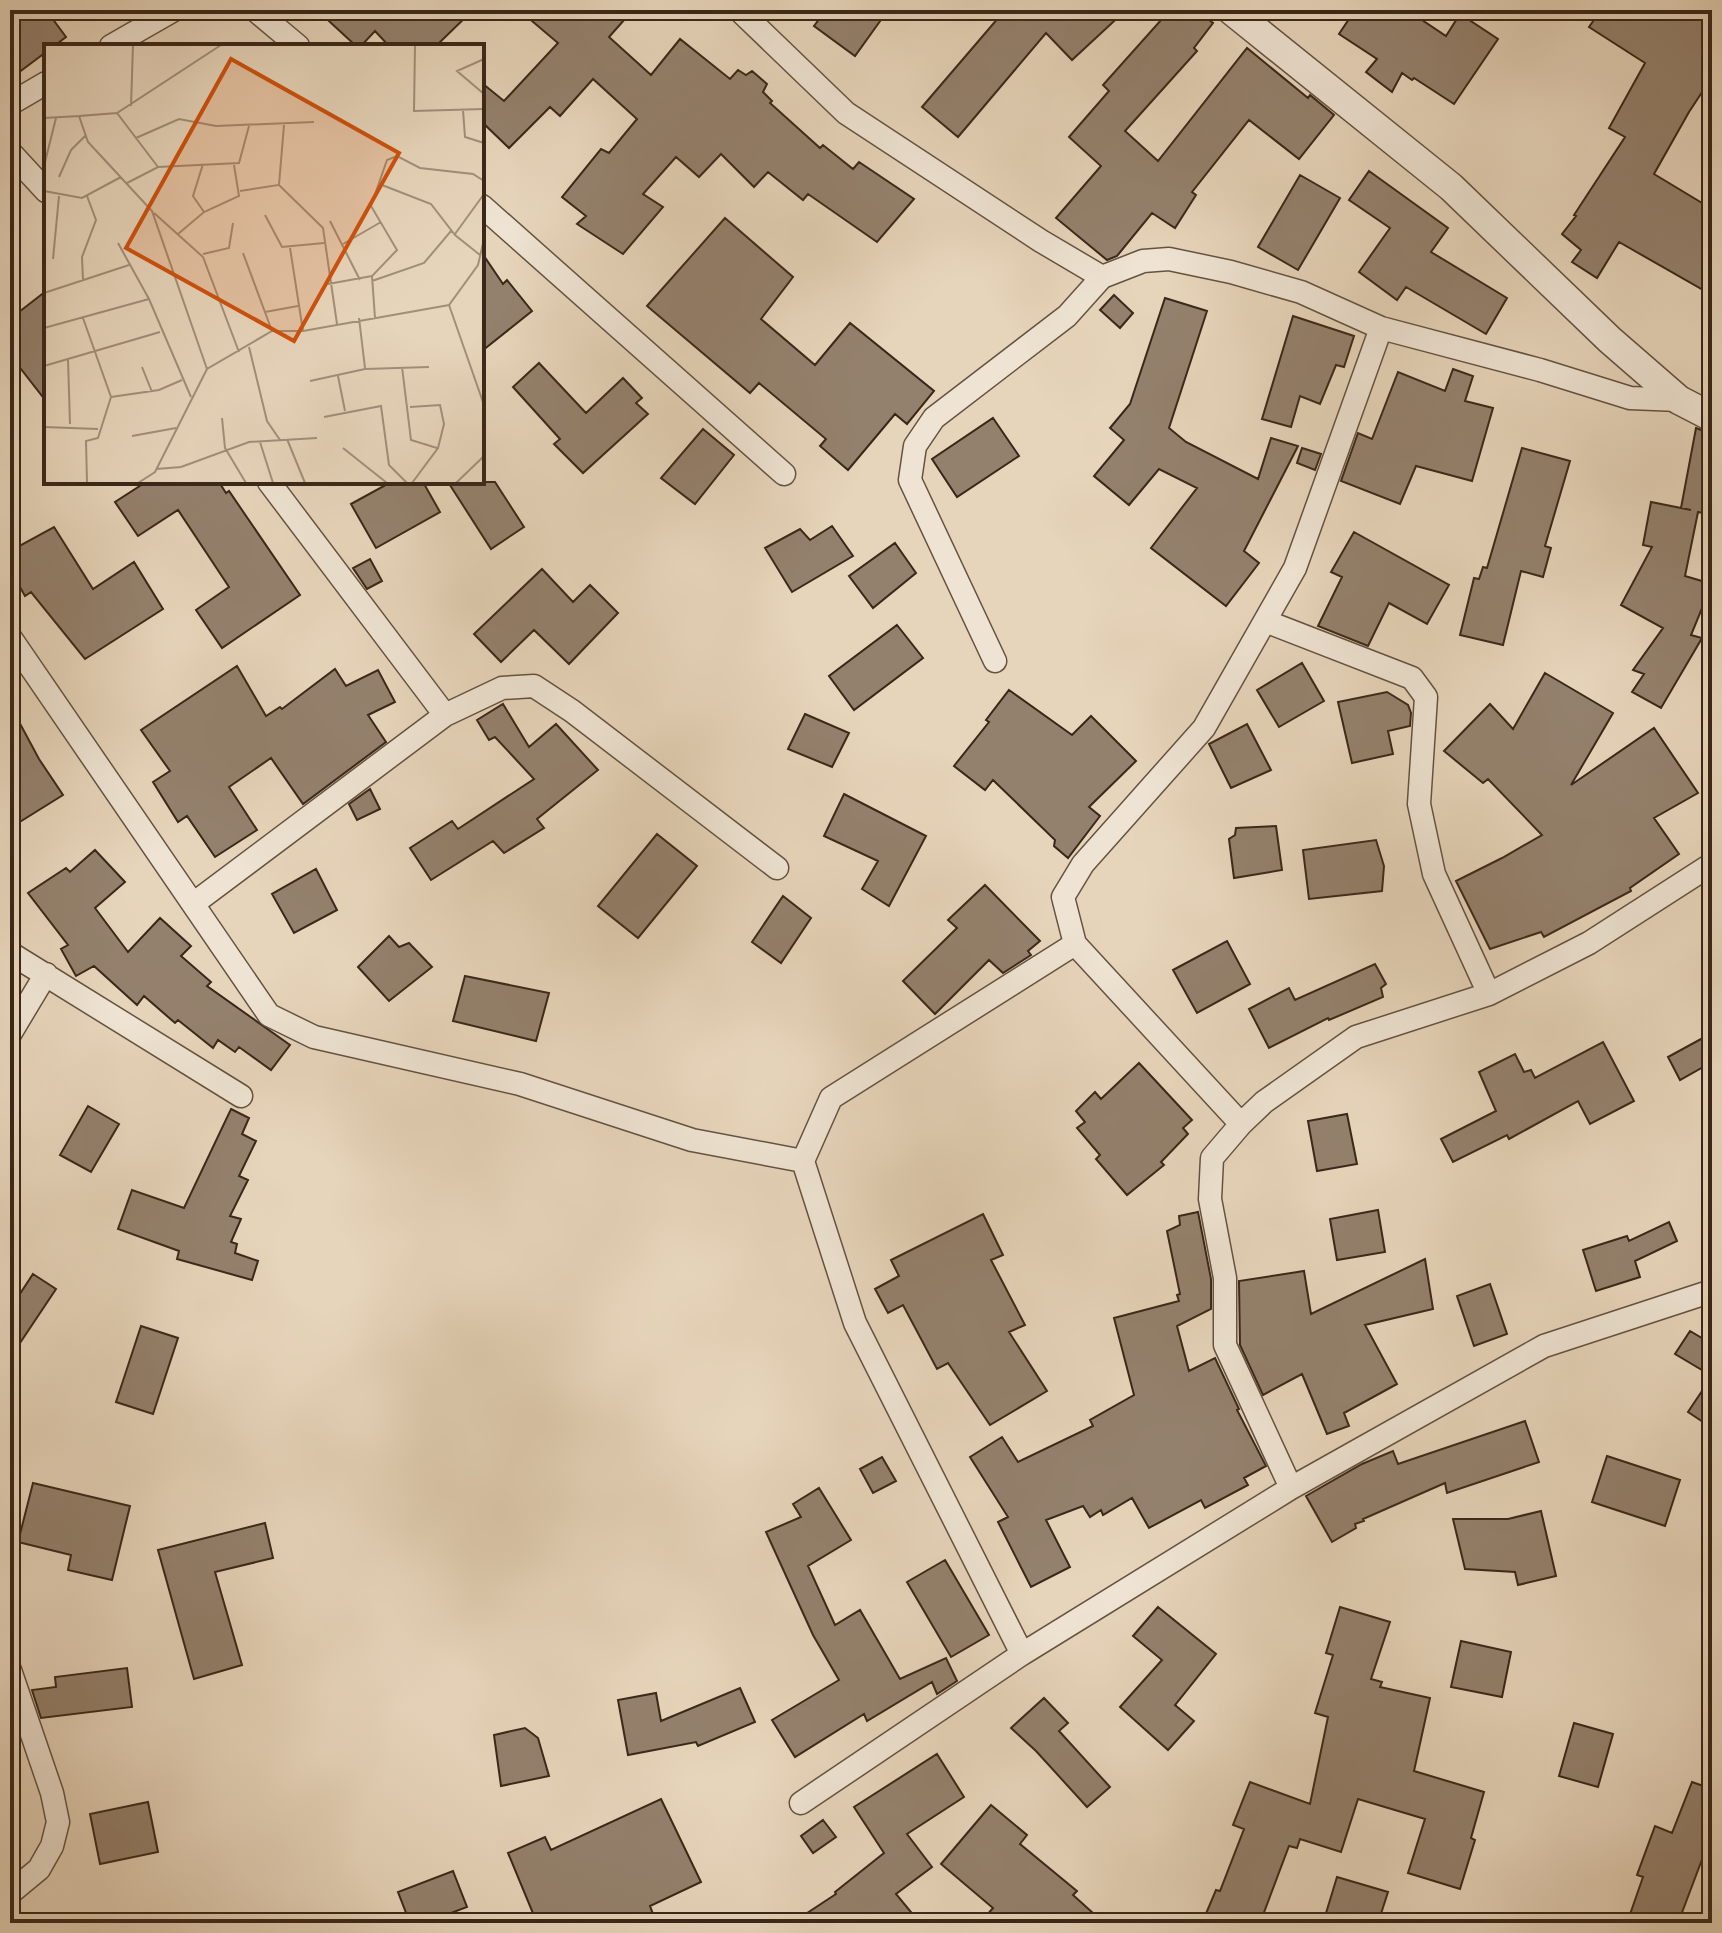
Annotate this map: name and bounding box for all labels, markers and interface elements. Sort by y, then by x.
inset map [44,44,484,484]

